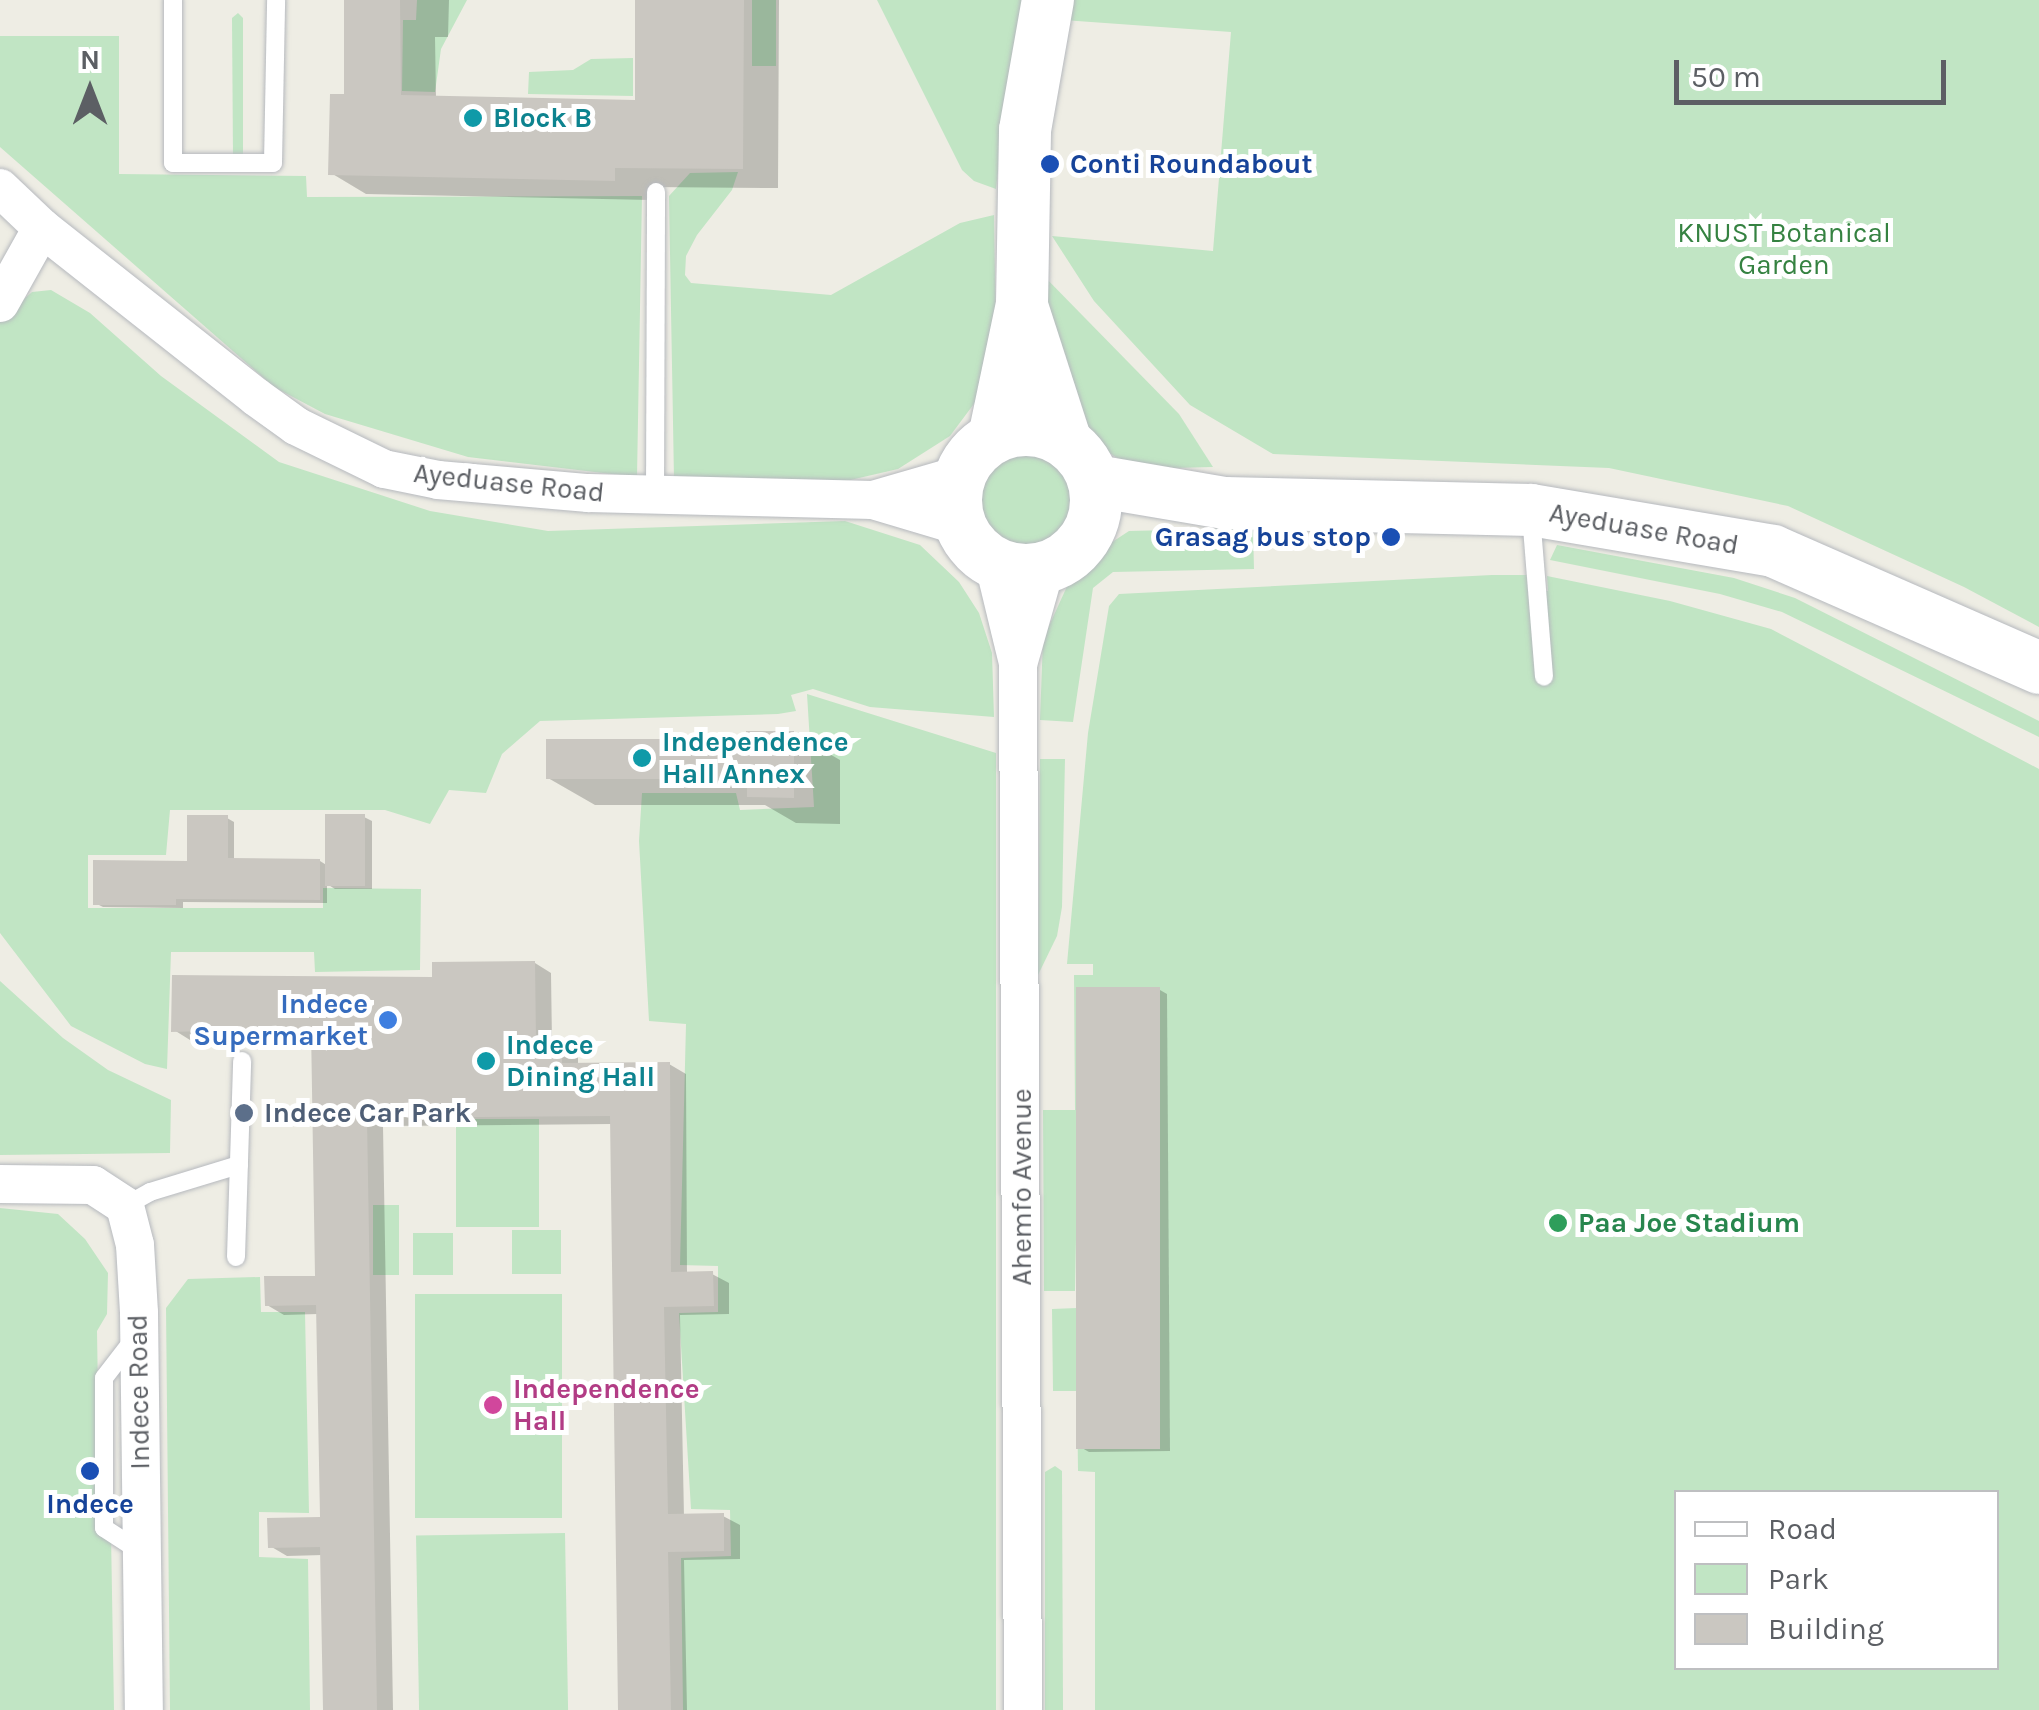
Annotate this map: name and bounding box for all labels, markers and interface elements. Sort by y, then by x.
north arrow [40,40,140,140]
scale bar [1679,40,1952,102]
text: N [80,43,100,76]
text: 50 m [1691,59,1761,95]
place label: Block B [493,101,592,135]
marker: Block B [462,107,484,129]
place label: Conti Roundabout [1070,147,1312,181]
marker: Conti Roundabout [1039,153,1061,175]
park label: KNUST Botanical Garden [1677,216,1891,282]
street label: Ayeduase Road [412,456,606,510]
street label: Ayeduase Road [1547,496,1741,562]
place label: Grasag bus stop [1155,520,1371,554]
marker: Grasag bus stop [1380,526,1402,548]
place label: Independence Hall Annex [662,725,849,791]
marker: Independence Hall Annex [631,747,653,769]
place label: Indece Supermarket [193,987,368,1053]
marker: Indece Supermarket [377,1009,399,1031]
place label: Indece Dining Hall [506,1028,655,1094]
marker: Indece Dining Hall [475,1050,497,1072]
street label: Ahemfo Avenue [1005,1088,1039,1286]
place label: Indece Car Park [264,1096,471,1130]
marker: Indece Car Park [233,1102,255,1124]
place label: Paa Joe Stadium [1578,1206,1800,1240]
marker: Paa Joe Stadium [1547,1212,1569,1234]
street label: Indece Road [121,1314,157,1470]
place label: Independence Hall [513,1372,700,1438]
marker: Independence Hall [482,1394,504,1416]
marker: Indece [79,1460,101,1482]
place label: Indece [46,1487,134,1521]
legend [1674,1490,1999,1670]
text: Road [1768,1511,1837,1547]
text: Park [1768,1561,1829,1597]
text: Building [1768,1611,1884,1647]

